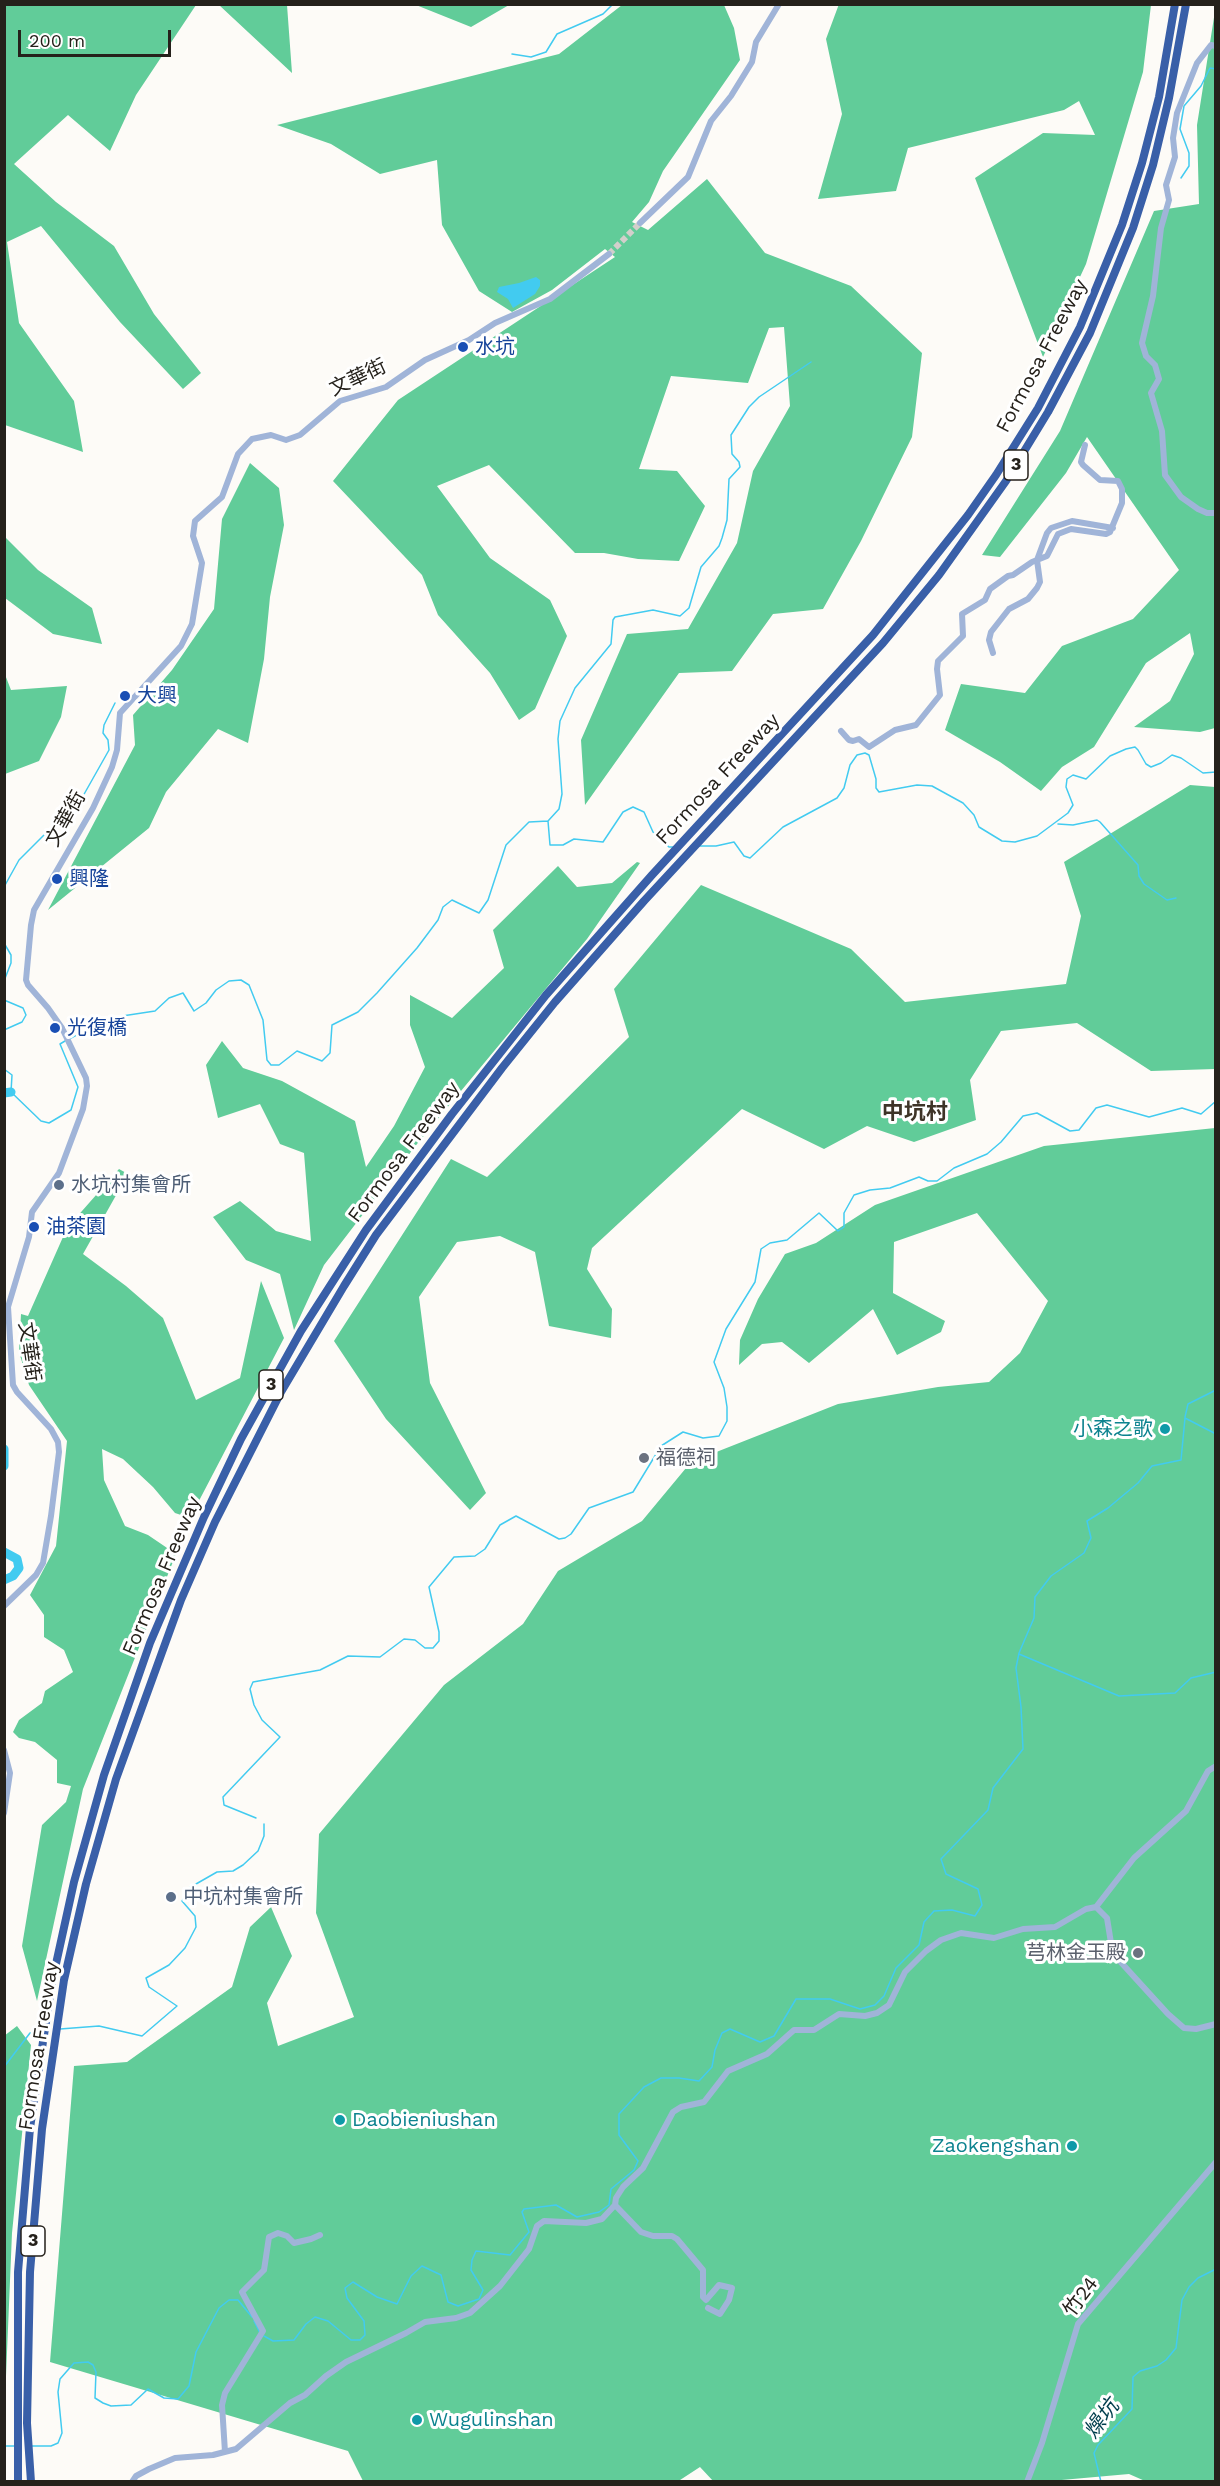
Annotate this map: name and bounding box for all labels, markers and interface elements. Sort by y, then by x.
scale bar [21,18,174,56]
text: 200 m [29,30,85,51]
street label: Formosa Freeway [991,275,1093,437]
place label: 水坑 [475,335,515,359]
marker: 水坑 [456,340,470,354]
street label: 文華街 [326,354,390,402]
road number: 3 [1004,450,1028,480]
place label: 大興 [137,684,177,708]
marker: 大興 [118,689,132,703]
street label: Formosa Freeway [651,708,785,850]
street label: 文華街 [41,787,91,851]
place label: 興隆 [69,867,109,891]
marker: 興隆 [50,872,64,886]
place label: 光復橋 [67,1016,127,1040]
marker: 光復橋 [48,1021,62,1035]
street label: Formosa Freeway [343,1077,465,1227]
district label: 中坑村 [882,1100,948,1126]
place label: 水坑村集會所 [71,1173,191,1197]
marker: 水坑村集會所 [52,1178,66,1192]
place label: 油茶園 [46,1215,106,1239]
marker: 油茶園 [27,1220,41,1234]
street label: 文華街 [13,1321,45,1383]
road number: 3 [259,1370,283,1400]
place label: 小森之歌 [1073,1417,1153,1441]
marker: 小森之歌 [1158,1422,1172,1436]
place label: 福德祠 [656,1446,716,1470]
marker: 福德祠 [637,1451,651,1465]
street label: Formosa Freeway [118,1493,206,1659]
place label: 中坑村集會所 [183,1885,303,1909]
marker: 中坑村集會所 [164,1890,178,1904]
place label: 芎林金玉殿 [1026,1941,1126,1965]
marker: 芎林金玉殿 [1131,1946,1145,1960]
street label: Formosa Freeway [14,1960,64,2132]
place label: Daobieniushan [352,2108,496,2132]
marker: Daobieniushan [333,2113,347,2127]
place label: Zaokengshan [932,2134,1060,2158]
marker: Zaokengshan [1065,2139,1079,2153]
road number: 3 [21,2226,45,2256]
street label: 竹24 [1058,2272,1104,2322]
water label: 燥坑 [1079,2395,1125,2443]
place label: Wugulinshan [429,2408,554,2432]
marker: Wugulinshan [410,2413,424,2427]

